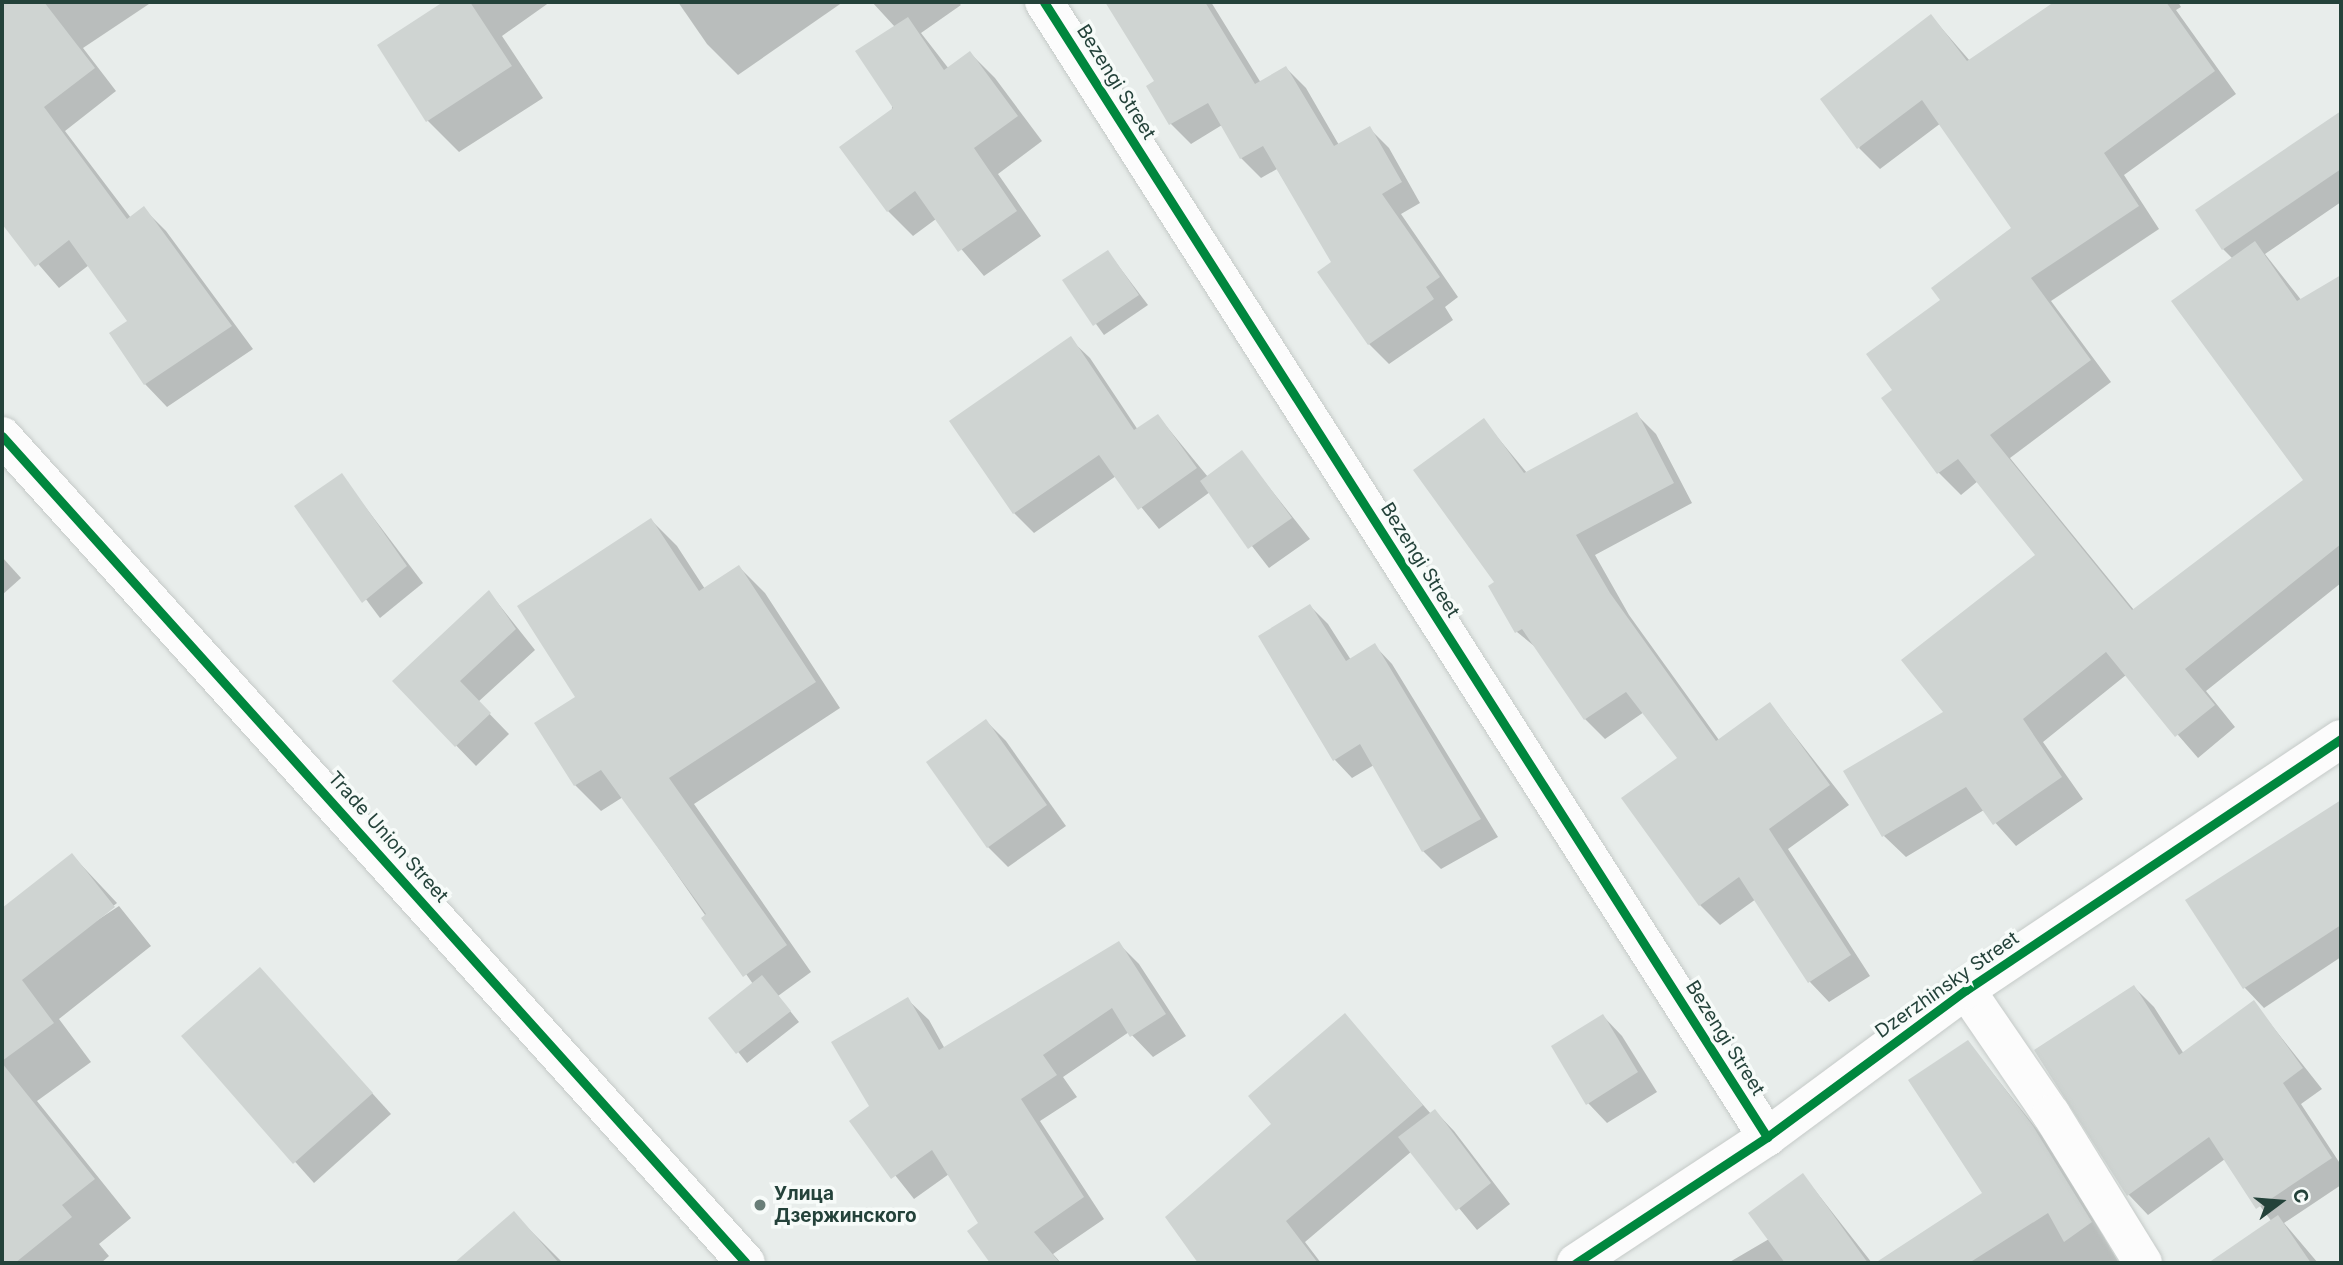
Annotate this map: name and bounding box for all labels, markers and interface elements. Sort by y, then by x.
street label: Bezengi Street [1072,20,1160,144]
street label: Bezengi Street [1376,498,1464,622]
street label: Trade Union Street [323,767,453,907]
street label: Dzerzhinsky Street [1871,927,2023,1043]
street label: Bezengi Street [1681,976,1769,1100]
north arrow [2245,1167,2315,1237]
place label: Улица Дзержинского [774,1183,917,1227]
text: С [2288,1186,2314,1206]
marker: Улица Дзержинского [752,1197,768,1213]

